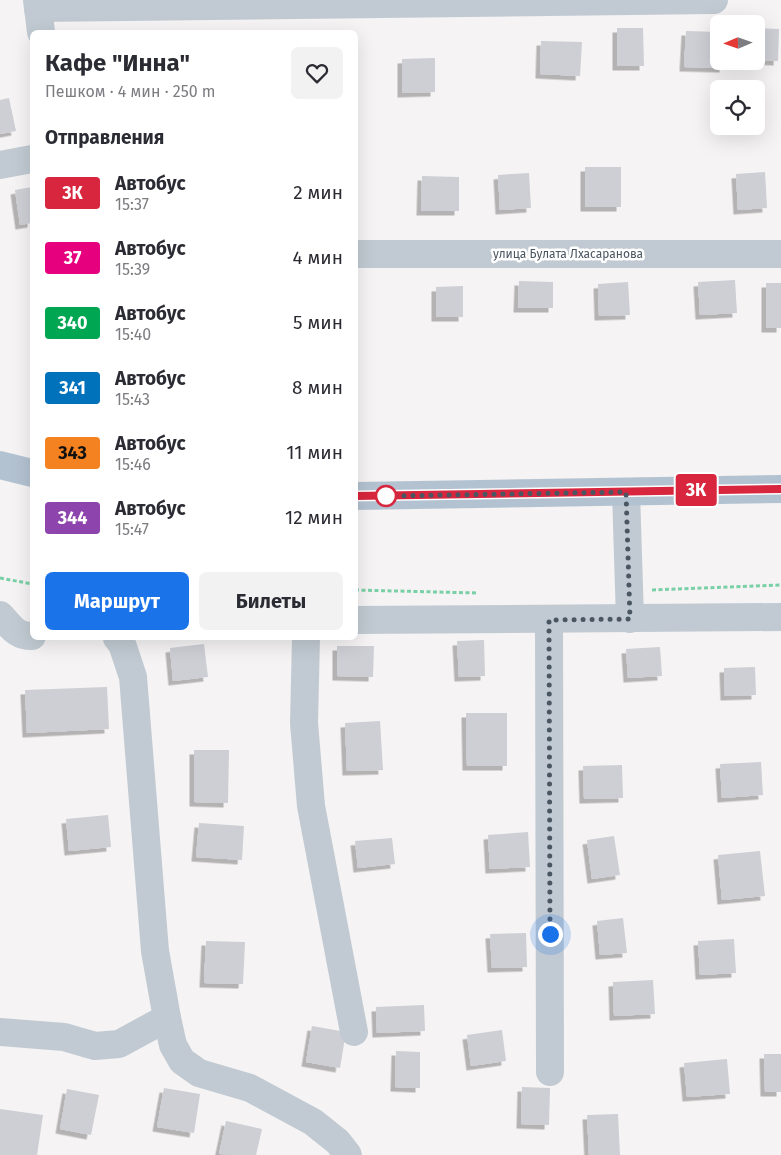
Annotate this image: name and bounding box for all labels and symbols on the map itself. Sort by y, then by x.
north arrow [710,15,765,70]
street label: улица Булата Лхасаранова [493,247,643,261]
line badge: 3К [674,474,718,506]
unlabelled marker [375,485,397,507]
your location [538,922,563,947]

